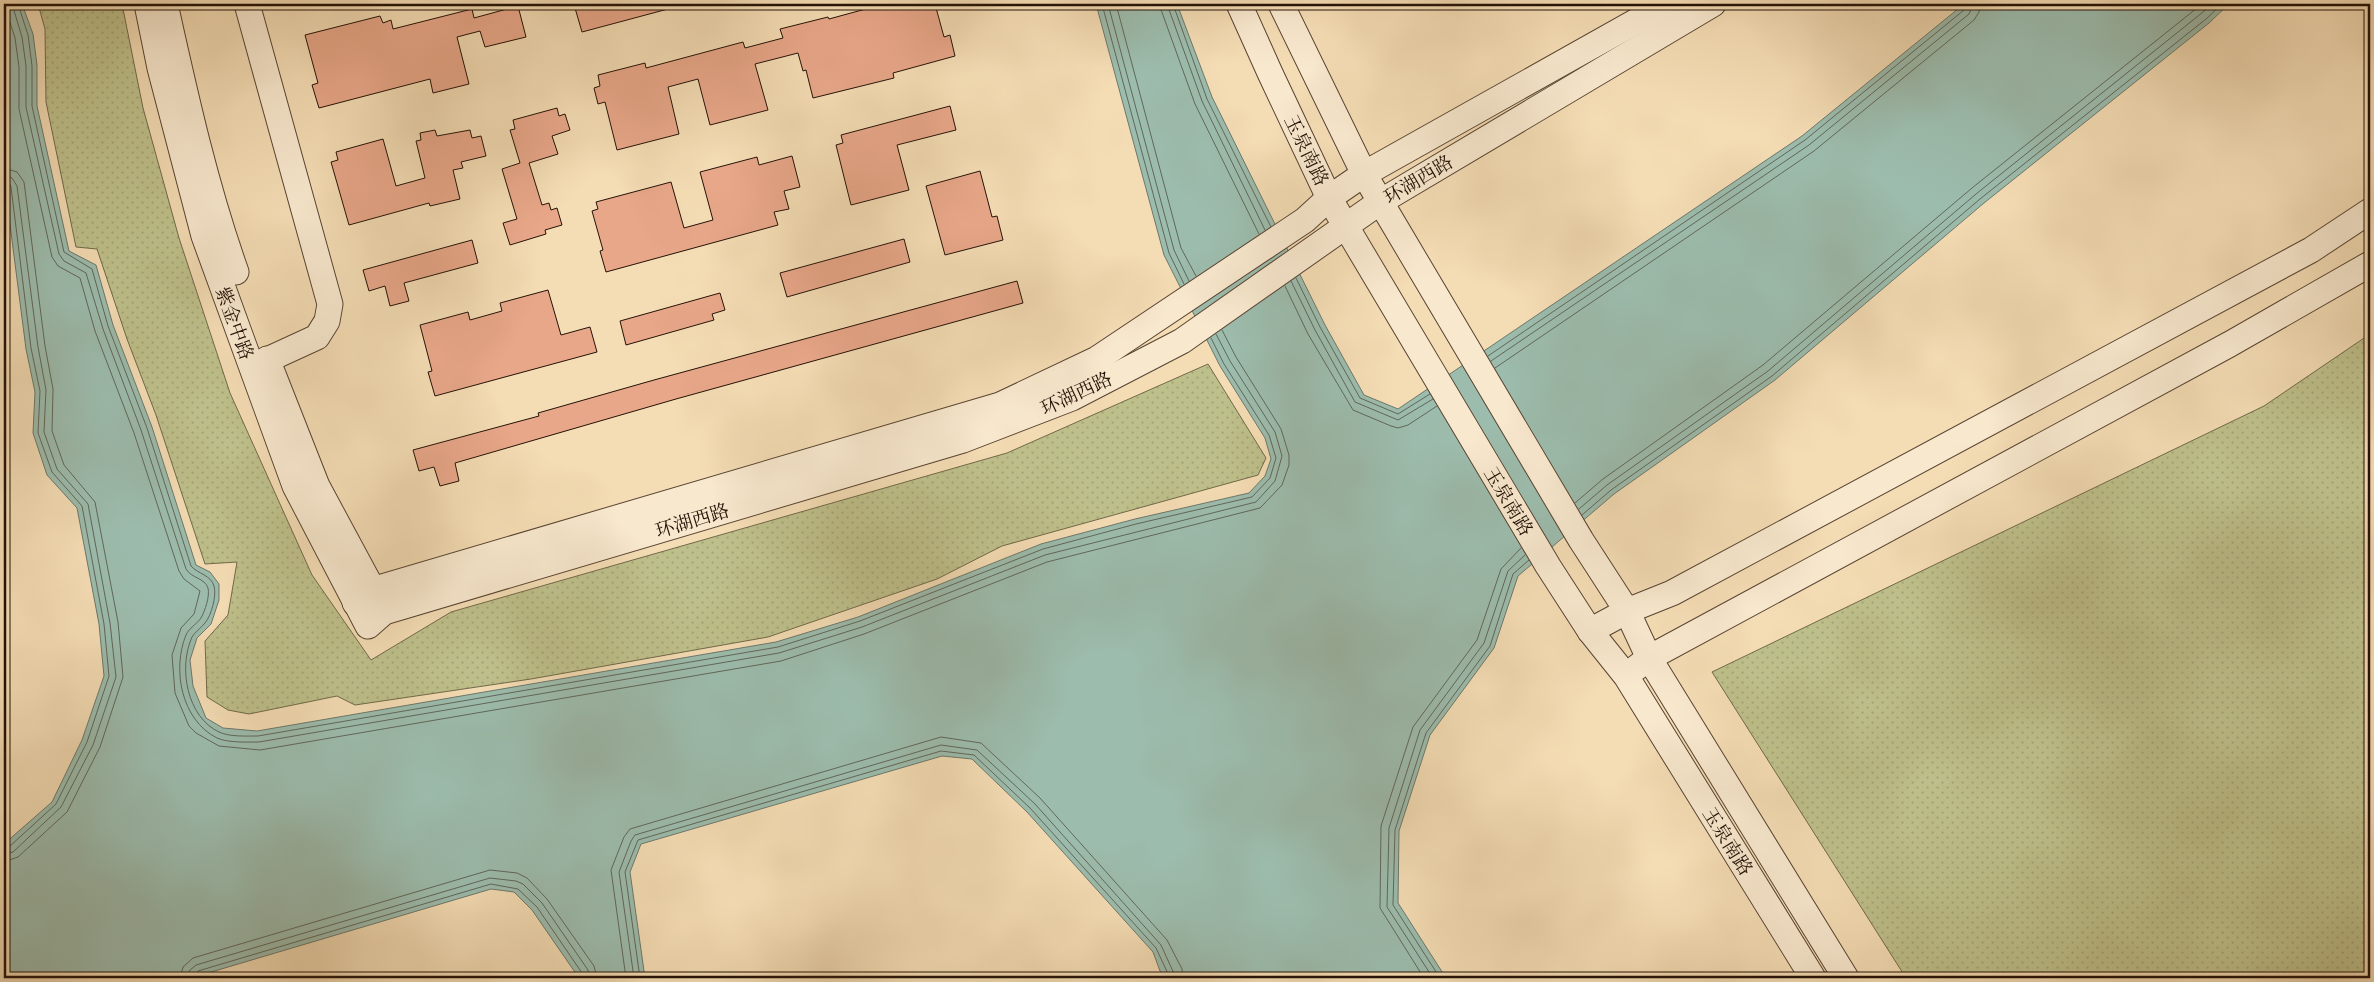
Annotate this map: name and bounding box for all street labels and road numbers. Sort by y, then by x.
street label: 玉泉南路 [1279,111,1333,190]
street label: 环湖西路 [1380,151,1457,210]
street label: 紫金中路 [210,284,257,363]
street label: 环湖西路 [1037,368,1116,421]
street label: 玉泉南路 [1478,463,1537,540]
street label: 环湖西路 [653,499,732,544]
street label: 玉泉南路 [1697,803,1757,880]

